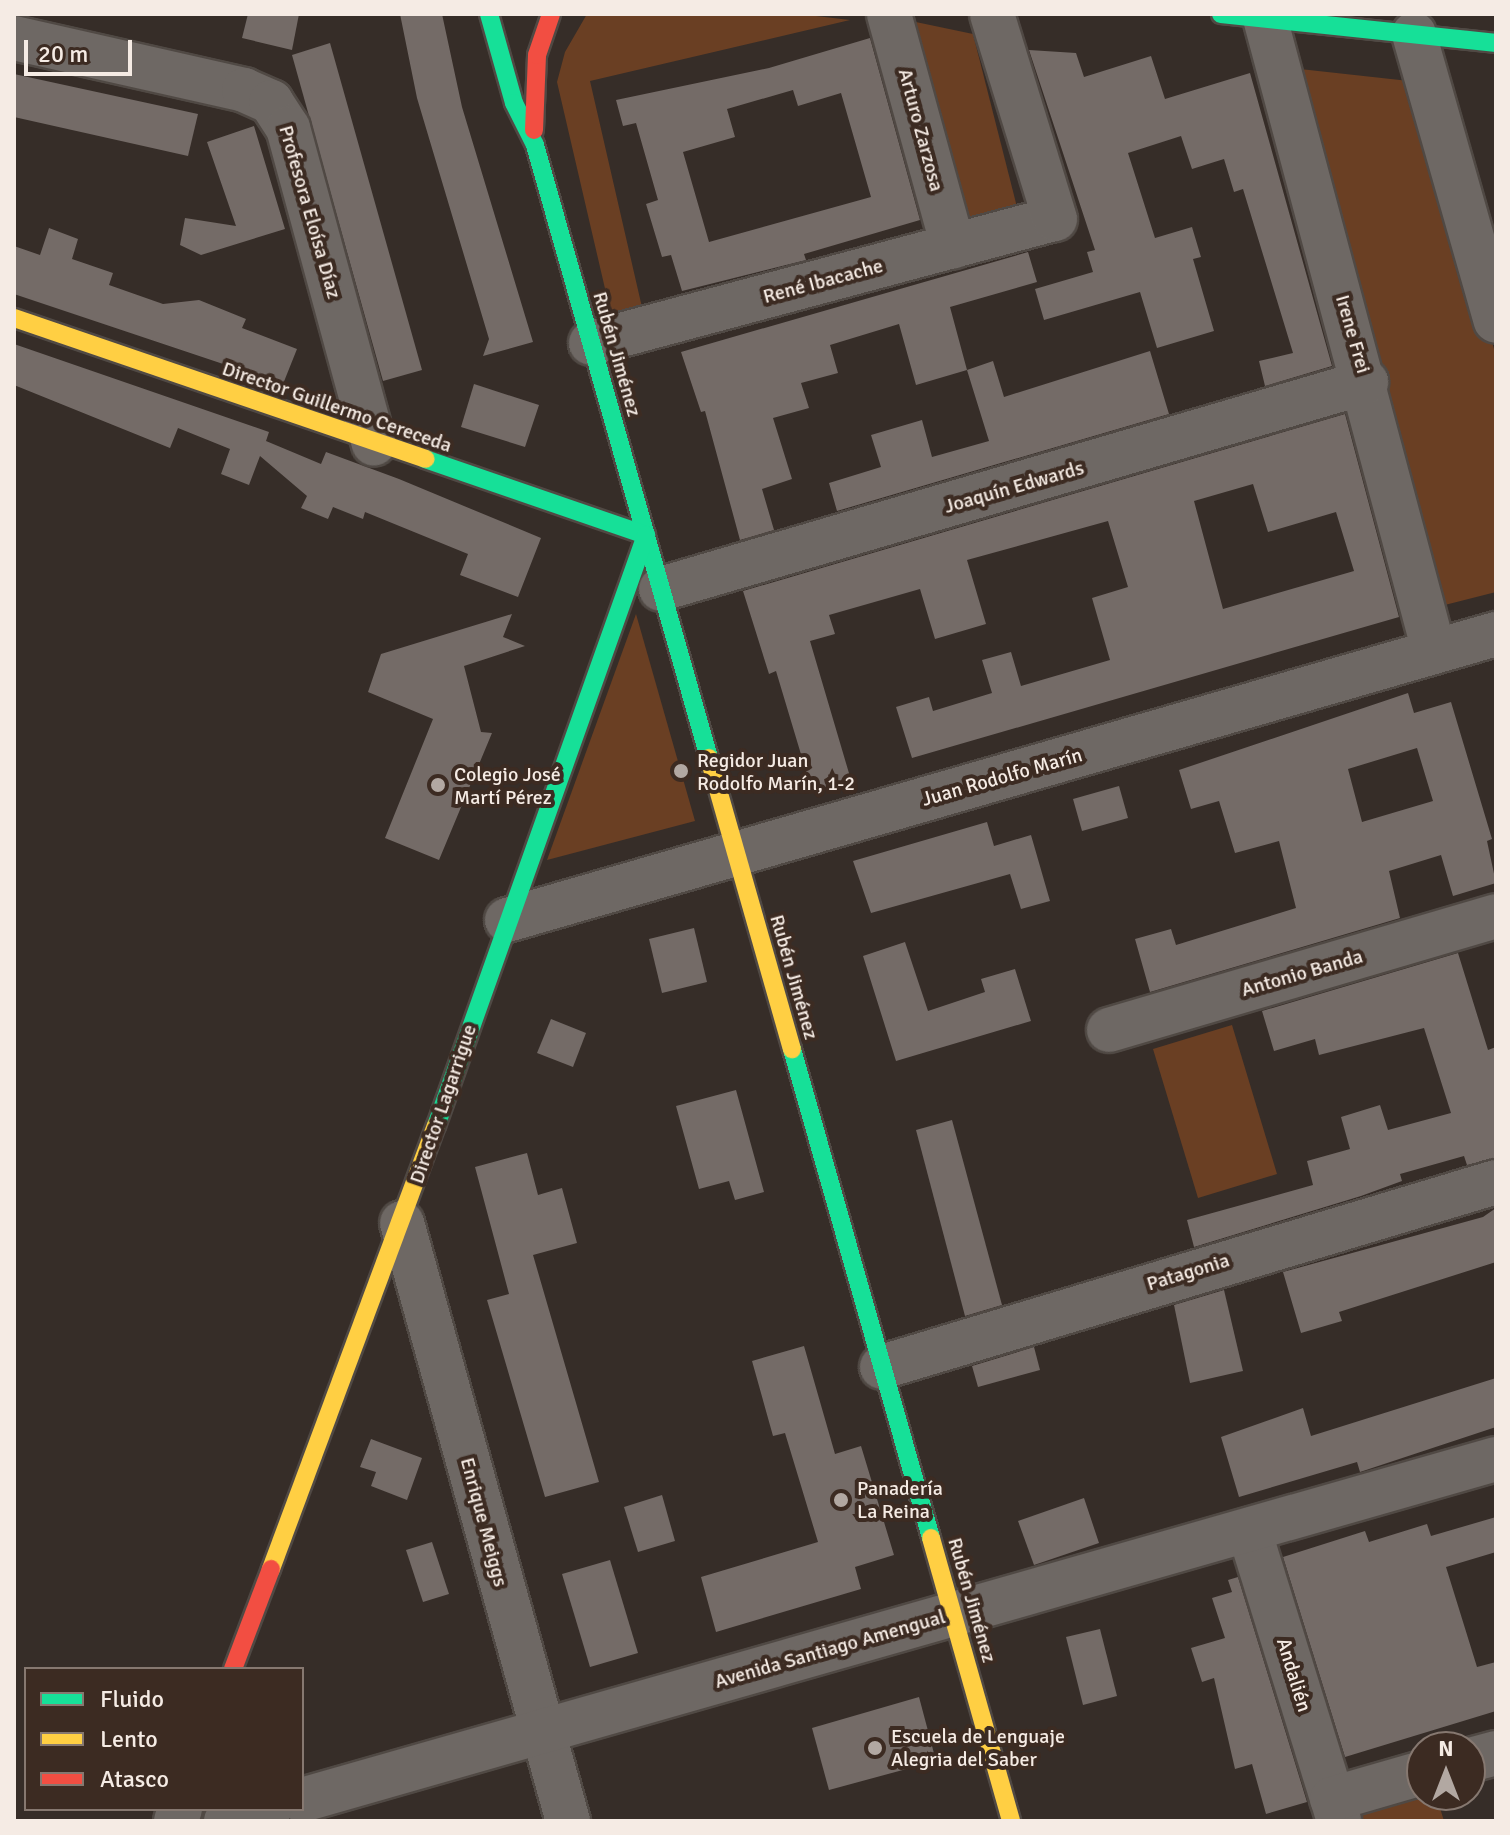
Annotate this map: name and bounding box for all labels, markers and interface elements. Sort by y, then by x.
scale bar [28,24,136,74]
text: 20 m [38,39,88,69]
street label: Arturo Zarzosa [893,66,949,194]
street label: Profesora Eloísa Díaz [274,123,346,301]
street label: René Ibacache [760,253,886,309]
street label: Rubén Jiménez [588,289,646,419]
street label: Irene Frei [1330,292,1376,376]
street label: Director Guillermo Cereceda [219,356,455,458]
street label: Joaquín Edwards [941,456,1087,518]
street label: Juan Rodolfo Marín [919,743,1085,811]
place label: Regidor Juan Rodolfo Marín, 1-2 [697,748,855,795]
place label: Colegio José Martí Pérez [454,762,561,809]
marker: Regidor Juan Rodolfo Marín, 1-2 [672,762,690,780]
marker: Colegio José Martí Pérez [429,776,447,794]
street label: Rubén Jiménez [765,912,823,1042]
street label: Antonio Banda [1238,944,1366,1002]
street label: Director Lagarrigue [405,1021,481,1187]
street label: Patagonia [1144,1248,1232,1296]
street label: Enrique Meiggs [455,1455,513,1589]
place label: Panadería La Reina [857,1476,943,1523]
marker: Panadería La Reina [832,1491,850,1509]
street label: Rubén Jiménez [943,1535,1001,1665]
street label: Avenida Santiago Amengual [712,1605,948,1693]
street label: Andalién [1271,1635,1317,1715]
legend [24,1667,304,1811]
text: Fluido [100,1684,164,1714]
text: Lento [100,1724,158,1754]
place label: Escuela de Lenguaje Alegria del Saber [891,1724,1065,1771]
north arrow [1406,1731,1486,1811]
text: N [1438,1735,1454,1762]
marker: Escuela de Lenguaje Alegria del Saber [866,1739,884,1757]
text: Atasco [100,1764,169,1794]

